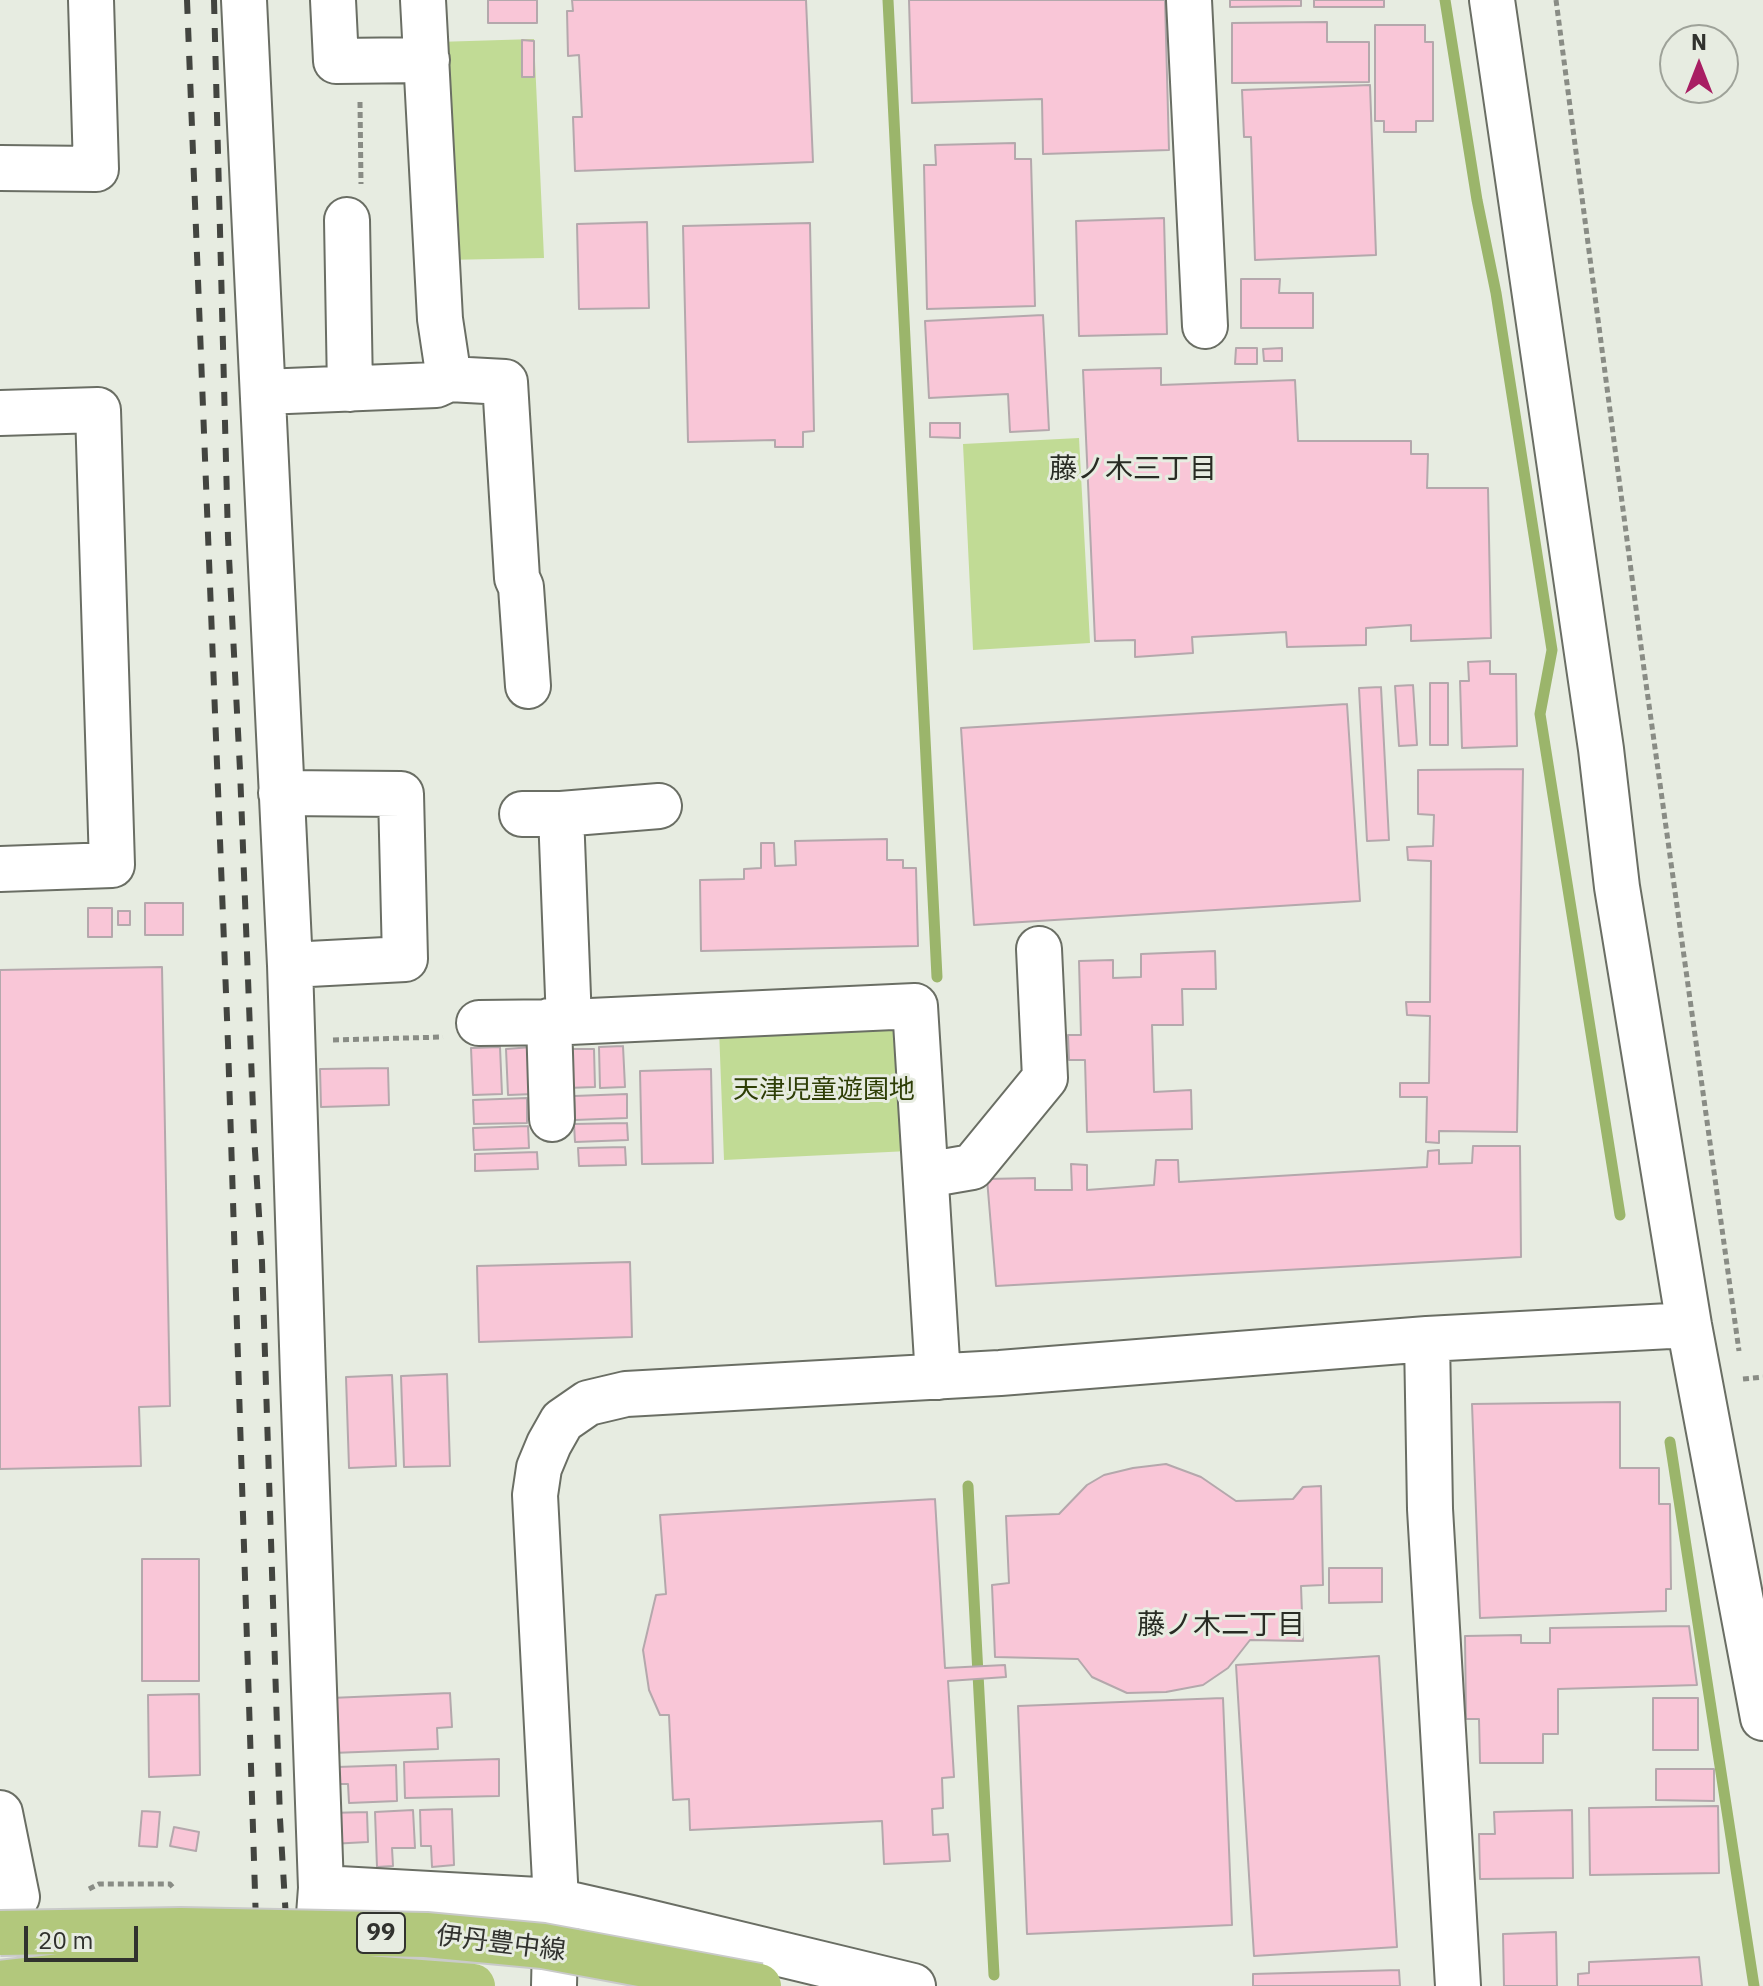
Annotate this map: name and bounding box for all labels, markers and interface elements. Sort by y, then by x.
north arrow [1659,24,1739,104]
text: N [1691,27,1707,56]
district label: 藤ノ木三丁目 [1049,453,1217,487]
park label: 天津児童遊園地 [733,1074,915,1106]
district label: 藤ノ木二丁目 [1137,1609,1305,1643]
scale bar [28,1910,142,1960]
road number: 99 [357,1913,405,1953]
street label: 伊丹豊中線 [435,1921,567,1967]
text: 20 m [38,1924,93,1956]

